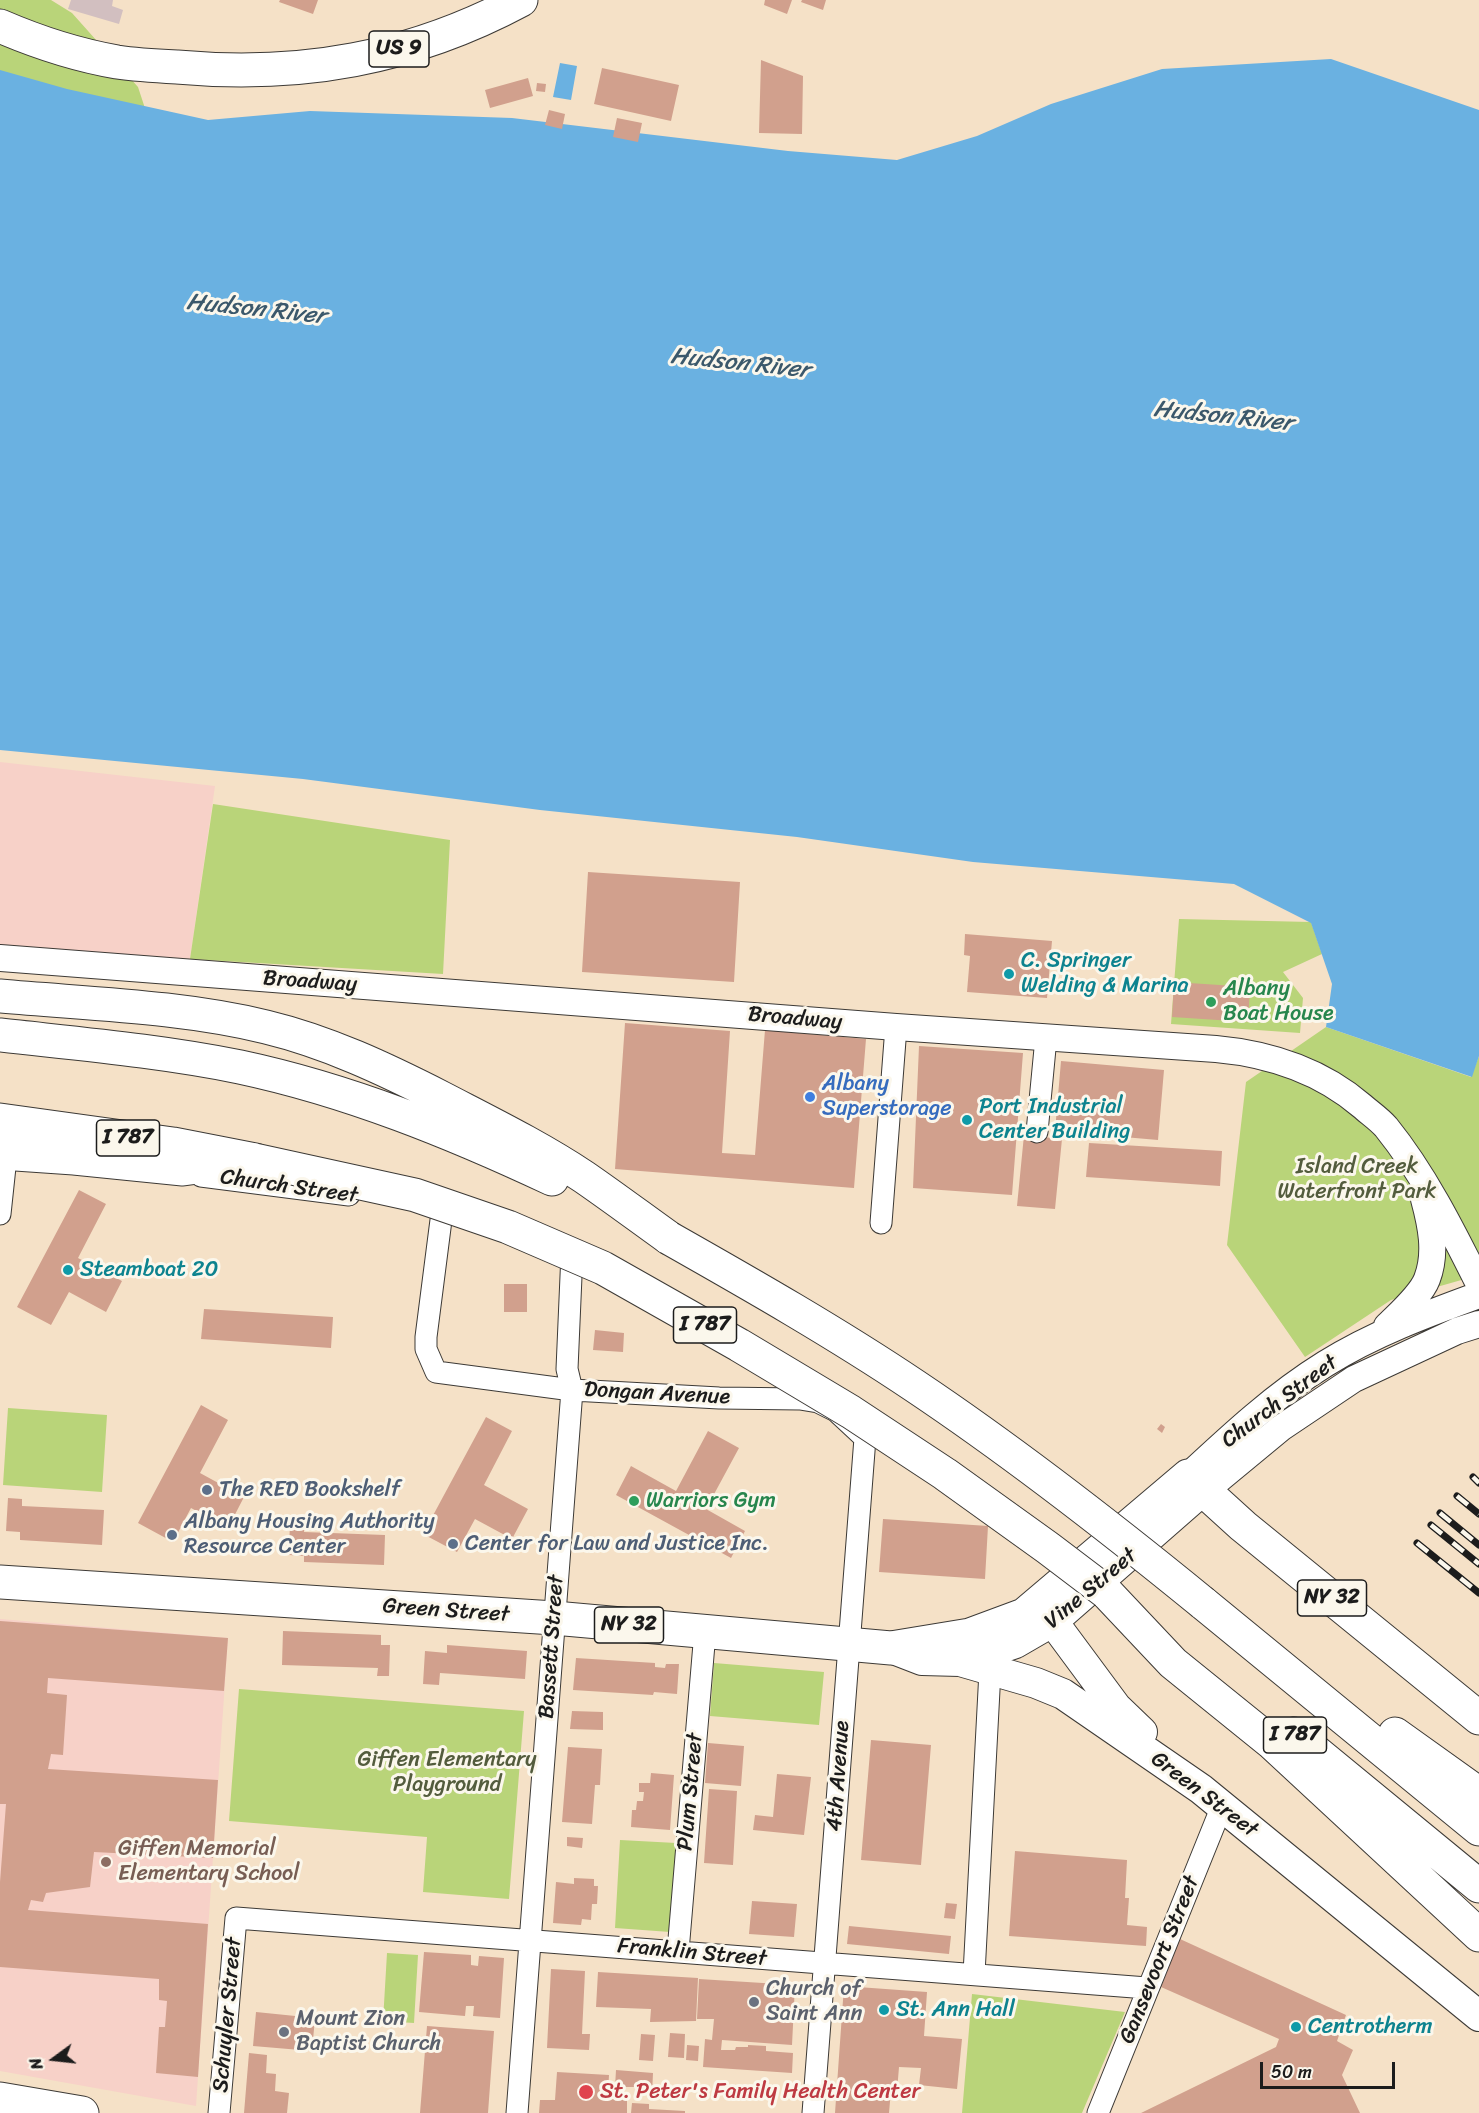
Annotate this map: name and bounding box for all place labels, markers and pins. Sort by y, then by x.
place label: C. Springer Welding & Marina [1021,948,1189,999]
marker: C. Springer Welding & Marina [1002,967,1016,981]
place label: Albany Boat House [1223,976,1334,1028]
marker: Albany Boat House [1204,995,1218,1009]
place label: Albany Superstorage [822,1071,952,1122]
marker: Albany Superstorage [803,1090,817,1104]
place label: Port Industrial Center Building [979,1094,1130,1146]
marker: Port Industrial Center Building [960,1113,974,1127]
place label: Steamboat 20 [80,1257,218,1283]
marker: Steamboat 20 [61,1263,75,1277]
place label: The RED Bookshelf [219,1477,400,1503]
marker: The RED Bookshelf [200,1483,214,1497]
place label: Warriors Gym [646,1488,776,1514]
marker: Warriors Gym [627,1494,641,1508]
place label: Albany Housing Authority Resource Center [184,1509,435,1560]
marker: Albany Housing Authority Resource Center [165,1528,179,1542]
place label: Center for Law and Justice Inc. [465,1531,769,1557]
marker: Center for Law and Justice Inc. [446,1537,460,1551]
place label: Giffen Memorial Elementary School [118,1836,300,1888]
marker: Giffen Memorial Elementary School [99,1855,113,1869]
place label: Church of Saint Ann [766,1976,862,2028]
marker: Church of Saint Ann [747,1995,761,2009]
place label: St. Ann Hall [896,1997,1015,2023]
marker: St. Ann Hall [877,2003,891,2017]
place label: Mount Zion Baptist Church [296,2006,441,2058]
place label: Centrotherm [1308,2014,1432,2040]
marker: Centrotherm [1289,2020,1303,2034]
marker: Mount Zion Baptist Church [277,2025,291,2039]
place label: St. Peter's Family Health Center [600,2079,921,2105]
marker: St. Peter's Family Health Center [577,2083,595,2101]

